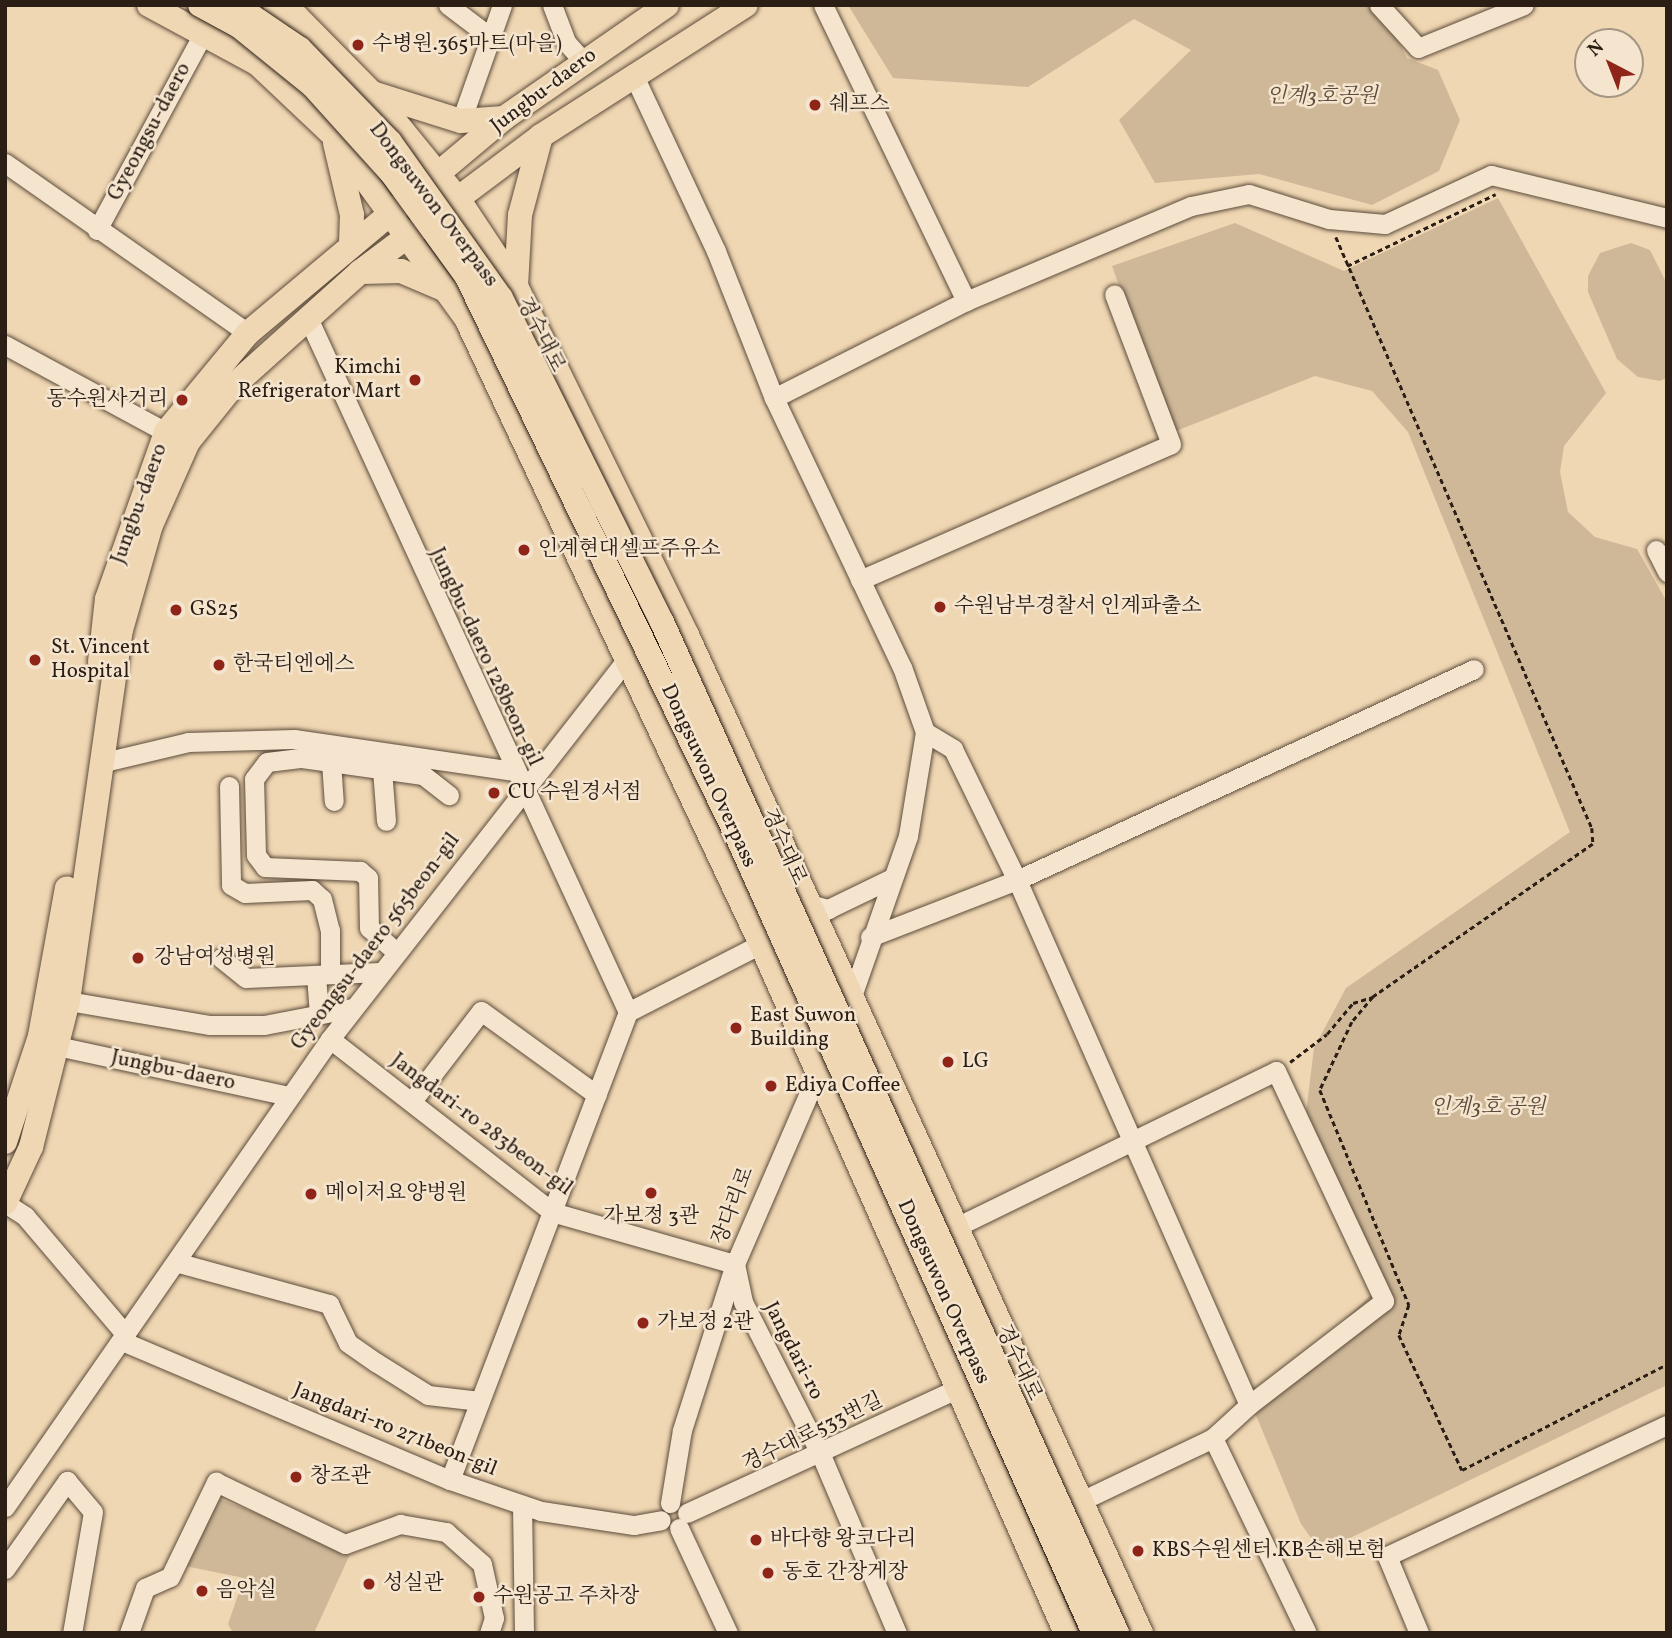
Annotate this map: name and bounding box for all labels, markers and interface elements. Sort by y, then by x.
north arrow [1574,28,1644,98]
place label: 수병원.365마트(마을) [372,32,562,58]
text: N [1582,35,1610,63]
marker: 수병원.365마트(마을) [350,37,366,53]
street label: Jungbu-daero [486,43,602,139]
street label: Gyeongsu-daero [103,59,197,205]
park label: 인계3호공원 [1266,84,1378,110]
place label: 쉐프스 [829,92,890,118]
marker: 쉐프스 [807,97,823,113]
street label: Dongsuwon Overpass [363,118,503,292]
street label: 경수대로 [510,293,570,377]
place label: Kimchi Refrigerator Mart [238,355,401,405]
marker: Kimchi Refrigerator Mart [407,372,423,388]
place label: 동수원사거리 [46,387,168,413]
marker: 동수원사거리 [174,392,190,408]
street label: Jungbu-daero [107,440,173,568]
place label: 인계현대셀프주유소 [538,537,721,563]
marker: 인계현대셀프주유소 [516,542,532,558]
street label: Jungbu-daero 128beon-gil [423,544,547,770]
place label: 수원남부경찰서 인계파출소 [954,594,1202,620]
place label: GS25 [190,597,238,623]
marker: 수원남부경찰서 인계파출소 [932,599,948,615]
marker: GS25 [168,602,184,618]
place label: St. Vincent Hospital [51,635,151,685]
marker: St. Vincent Hospital [25,650,45,670]
place label: 한국티엔에스 [233,652,355,678]
marker: 한국티엔에스 [211,657,227,673]
street label: Dongsuwon Overpass [654,680,762,872]
place label: CU 수원경서점 [508,780,642,806]
marker: CU 수원경서점 [486,785,502,801]
street label: 경수대로 [755,805,811,889]
street label: Gyeongsu-daero 565beon-gil [286,829,466,1055]
place label: 강남여성병원 [154,945,276,971]
marker: 강남여성병원 [128,948,148,968]
place label: East Suwon Building [750,1003,856,1053]
marker: East Suwon Building [728,1020,744,1036]
street label: Jungbu-daero [109,1046,237,1096]
street label: Jangdari-ro 283beon-gil [385,1048,577,1202]
place label: LG [962,1049,989,1075]
marker: LG [940,1054,956,1070]
place label: Ediya Coffee [785,1073,901,1099]
marker: Ediya Coffee [763,1078,779,1094]
park label: 인계3호 공원 [1430,1095,1546,1121]
street label: 장다리로 [708,1164,760,1248]
place label: 메이저요양벙원 [325,1181,467,1207]
marker: 가보정 3관 [643,1185,659,1201]
marker: 메이저요양벙원 [303,1186,319,1202]
street label: Dongsuwon Overpass [891,1196,995,1388]
place label: 가보정 3관 [603,1204,699,1230]
street label: Jangdari-ro [758,1298,828,1404]
place label: 가보정 2관 [657,1310,754,1336]
marker: 가보정 2관 [635,1315,651,1331]
street label: 경수대로 [989,1321,1047,1405]
street label: Jangdari-ro 271beon-gil [289,1378,501,1482]
street label: 경수대로533번길 [739,1388,887,1478]
place label: 창조관 [310,1464,371,1490]
marker: 창조관 [288,1469,304,1485]
place label: 바다향 왕코다리 [770,1527,916,1553]
marker: 바다향 왕코다리 [748,1532,764,1548]
place label: KBS수원센터.KB손해보험 [1152,1538,1385,1564]
marker: KBS수원센터.KB손해보험 [1130,1543,1146,1559]
place label: 동호 간장게장 [782,1560,908,1586]
marker: 동호 간장게장 [760,1565,776,1581]
place label: 성실관 [383,1571,444,1597]
marker: 성실관 [361,1576,377,1592]
place label: 음악실 [216,1578,277,1604]
marker: 음악실 [194,1583,210,1599]
place label: 수원공고 주차장 [493,1584,639,1610]
marker: 수원공고 주차장 [471,1589,487,1605]

